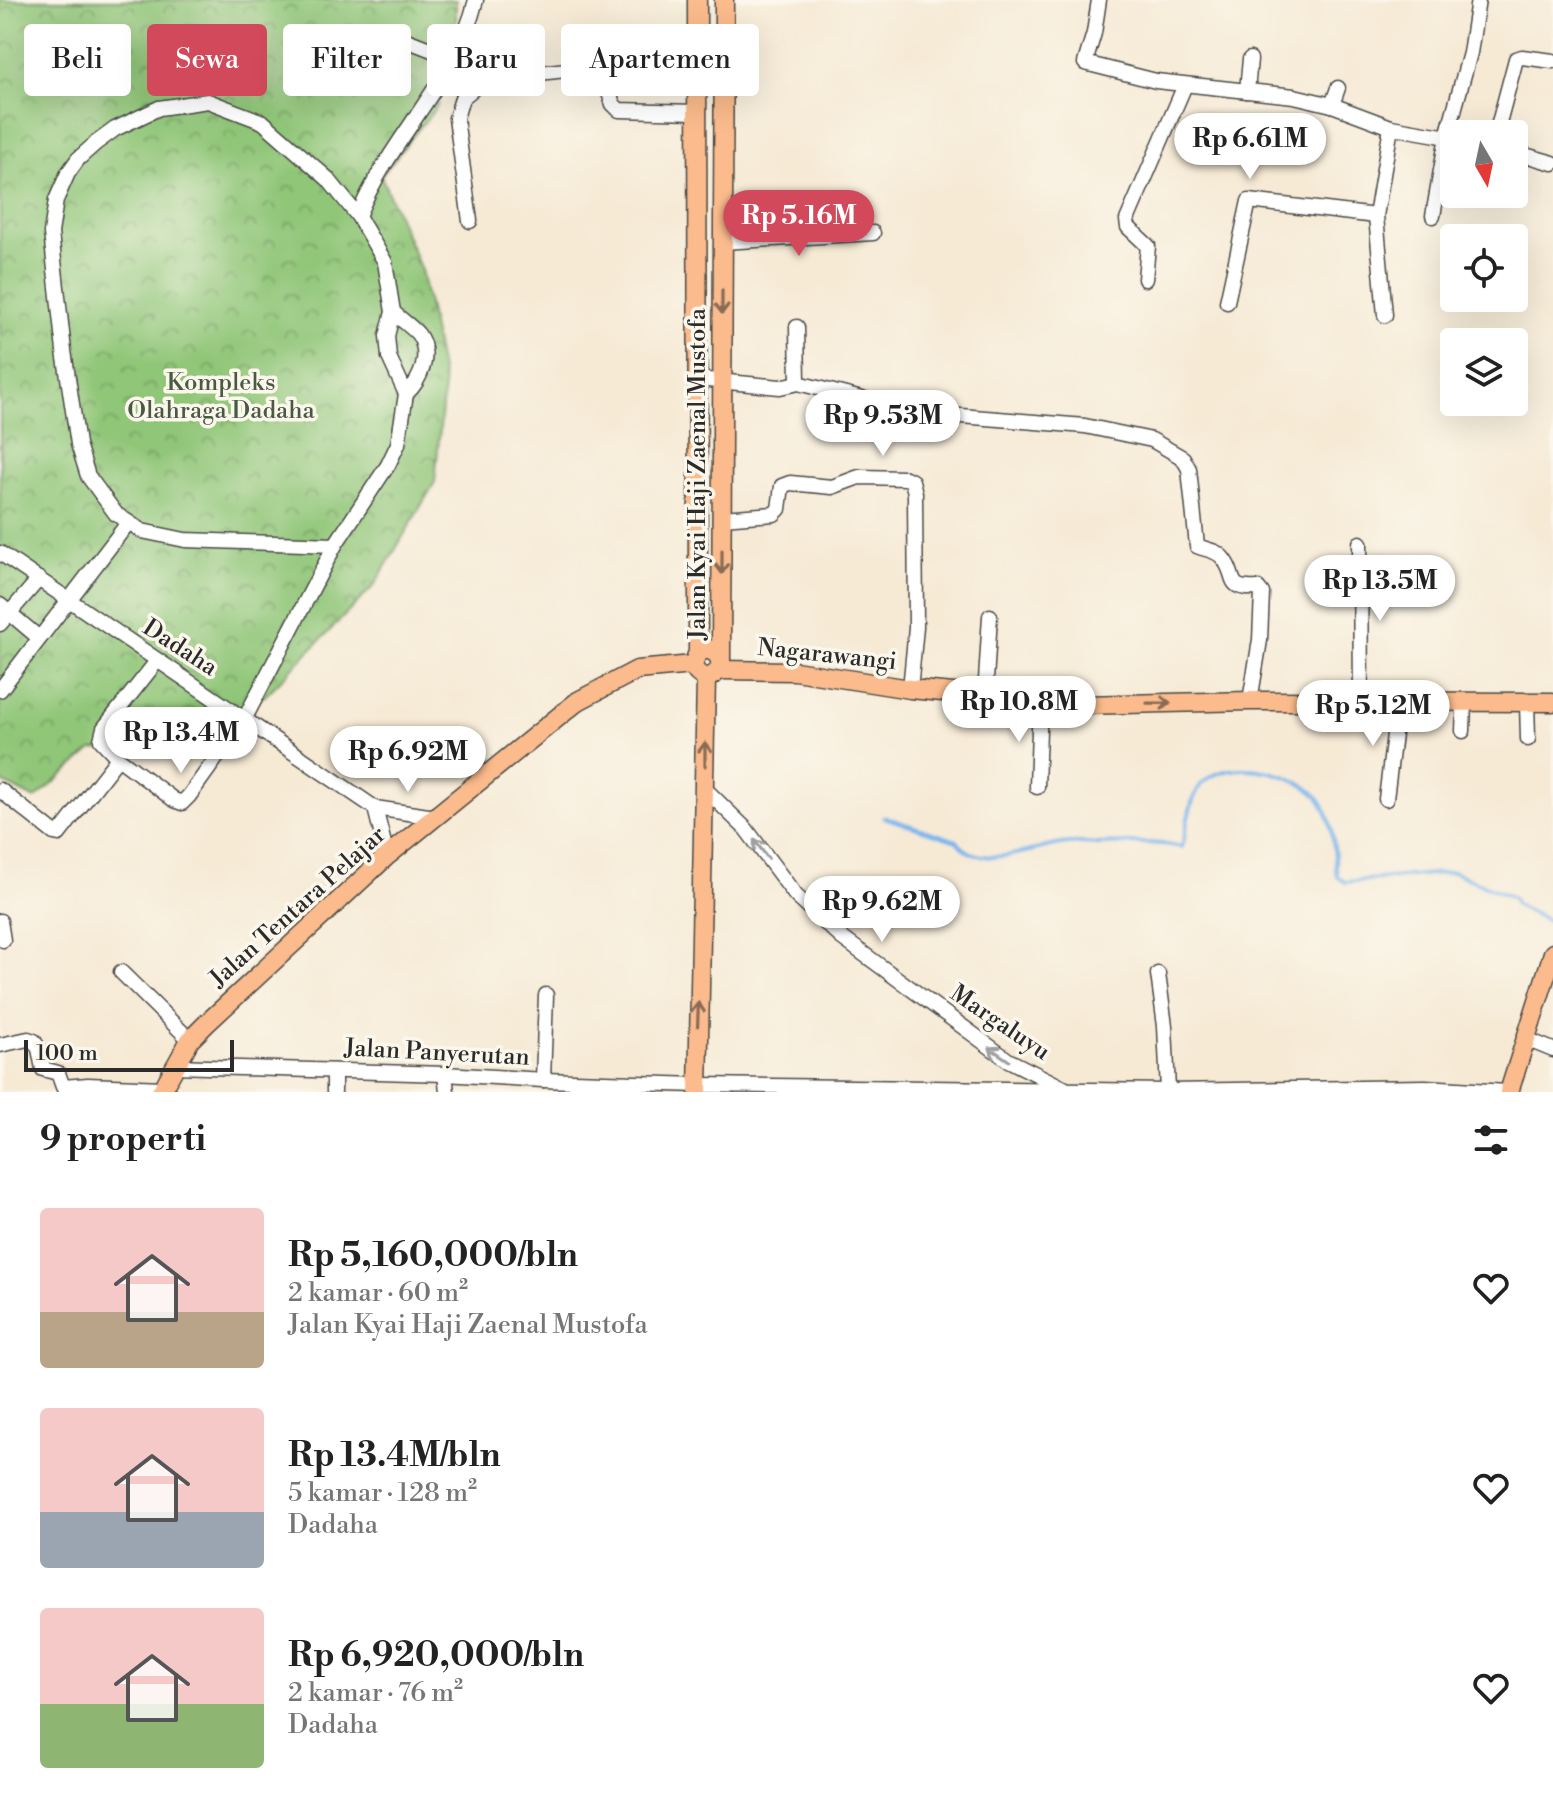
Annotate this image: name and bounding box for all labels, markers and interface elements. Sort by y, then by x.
chip: Beli [24,24,131,96]
chip: Sewa [147,24,267,96]
chip: Filter [283,24,411,96]
chip: Baru [427,24,545,96]
chip: Apartemen [561,24,759,96]
pin: Rp 6.61M [1167,113,1333,181]
north arrow [1440,120,1528,208]
map controls [1440,120,1528,416]
text: Rp 6.61M [1192,123,1308,155]
pin: Rp 5.16M [716,190,882,258]
text: Rp 5.16M [741,200,857,232]
button: locate [1440,224,1528,312]
one-way arrow [714,288,730,315]
street label: Jalan Kyai Haji Zaenal Mustofa [683,307,713,641]
button: layers [1440,328,1528,416]
park label: Kompleks Olahraga Dadaha [127,368,315,426]
pin: Rp 9.53M [800,390,966,458]
text: Rp 9.53M [823,400,943,432]
one-way arrow [714,548,730,575]
pin: Rp 13.5M [1297,555,1463,623]
text: Rp 13.5M [1322,565,1438,597]
street label: Dadaha [137,613,224,684]
street label: Nagarawangi [756,633,898,677]
pin: Rp 10.8M [936,676,1102,744]
pin: Rp 5.12M [1290,680,1456,748]
text: Rp 10.8M [960,686,1078,718]
text: Rp 5.12M [1315,690,1431,722]
one-way arrow [1145,696,1172,711]
pin: Rp 13.4M [98,707,264,775]
text: Rp 13.4M [123,717,239,749]
pin: Rp 6.92M [325,726,491,794]
text: Rp 6.92M [348,736,468,768]
one-way arrow [698,741,713,768]
street label: Jalan Tentara Pelajar [203,820,392,995]
one-way arrow [753,839,770,860]
pin: Rp 9.62M [799,876,965,944]
text: Rp 9.62M [822,886,942,918]
street label: Margaluyu [944,979,1056,1068]
one-way arrow [691,1001,706,1028]
street label: Jalan Panyerutan [342,1033,531,1073]
scale bar [24,1036,234,1072]
text: 100 m [36,1040,98,1067]
one-way arrow [989,1046,1011,1062]
icon: filters [1469,1118,1513,1162]
text: 9 properti [40,1119,206,1161]
text: Rp 5,160,000/bln [288,1235,578,1277]
icon: home [104,1240,200,1336]
icon: heart [1469,1266,1513,1310]
text: 2 kamar · 60 m² [288,1277,468,1309]
text: Jalan Kyai Haji Zaenal Mustofa [288,1309,648,1341]
text: Rp 13.4M/bln [288,1435,501,1477]
icon: home [104,1440,200,1536]
icon: heart [1469,1466,1513,1510]
text: 5 kamar · 128 m² [288,1477,477,1509]
text: Dadaha [288,1509,378,1541]
text: Rp 6,920,000/bln [288,1635,584,1677]
icon: home [104,1640,200,1736]
icon: heart [1469,1666,1513,1710]
text: 2 kamar · 76 m² [288,1677,463,1709]
text: Dadaha [288,1709,378,1741]

